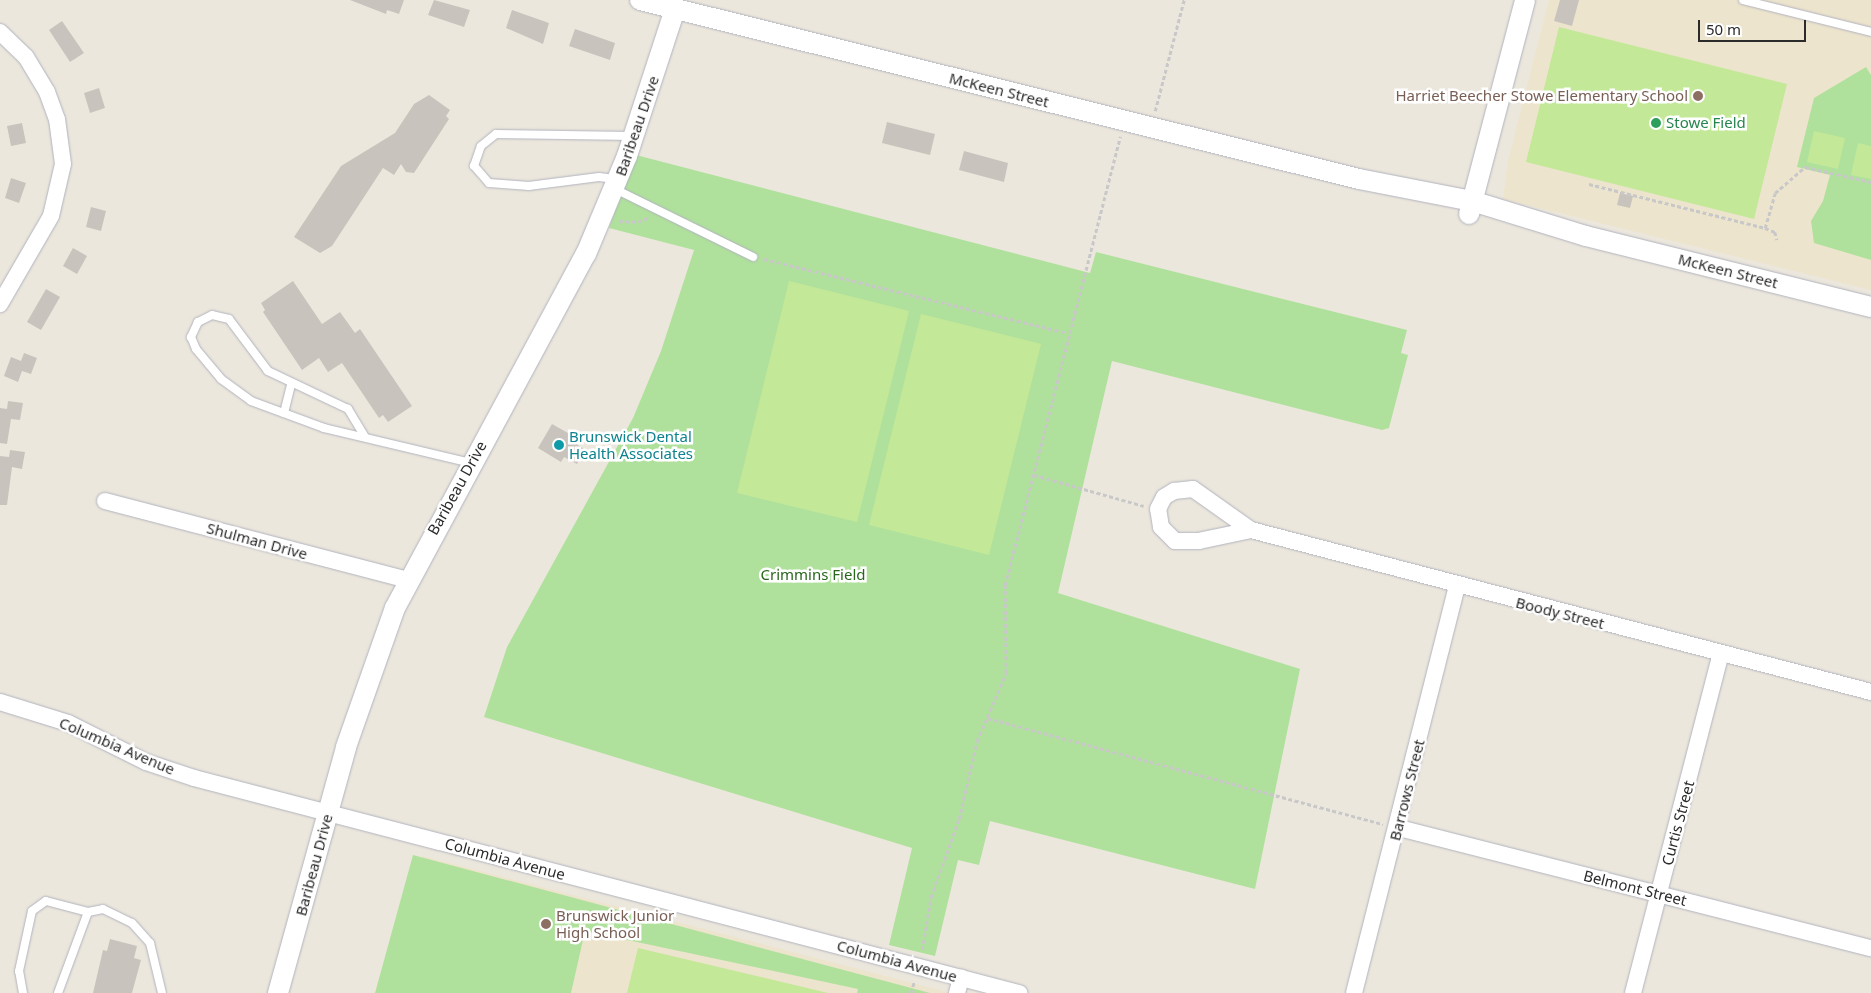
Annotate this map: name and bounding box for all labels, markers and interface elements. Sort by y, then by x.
scale bar [1701,10,1808,42]
text: 50 m [1706,19,1741,39]
street label: McKeen Street [947,69,1051,111]
street label: Baribeau Drive [611,74,663,178]
place label: Harriet Beecher Stowe Elementary School [1395,87,1688,105]
marker: Harriet Beecher Stowe Elementary School [1692,90,1704,102]
place label: Stowe Field [1666,114,1746,132]
marker: Stowe Field [1650,117,1662,129]
street label: McKeen Street [1676,250,1780,292]
place label: Brunswick Dental Health Associates [569,427,693,462]
street label: Baribeau Drive [424,438,490,538]
marker: Brunswick Dental Health Associates [553,439,565,451]
street label: Shulman Drive [205,519,309,563]
park label: Crimmins Field [760,566,866,584]
street label: Boody Street [1514,593,1606,633]
street label: Columbia Avenue [57,714,177,778]
street label: Barrows Street [1386,737,1428,843]
street label: Curtis Street [1658,779,1698,867]
street label: Baribeau Drive [292,812,336,918]
street label: Columbia Avenue [443,834,567,884]
street label: Belmont Street [1582,866,1688,910]
place label: Brunswick Junior High School [556,906,674,941]
marker: Brunswick Junior High School [540,918,552,930]
street label: Columbia Avenue [835,936,959,986]

